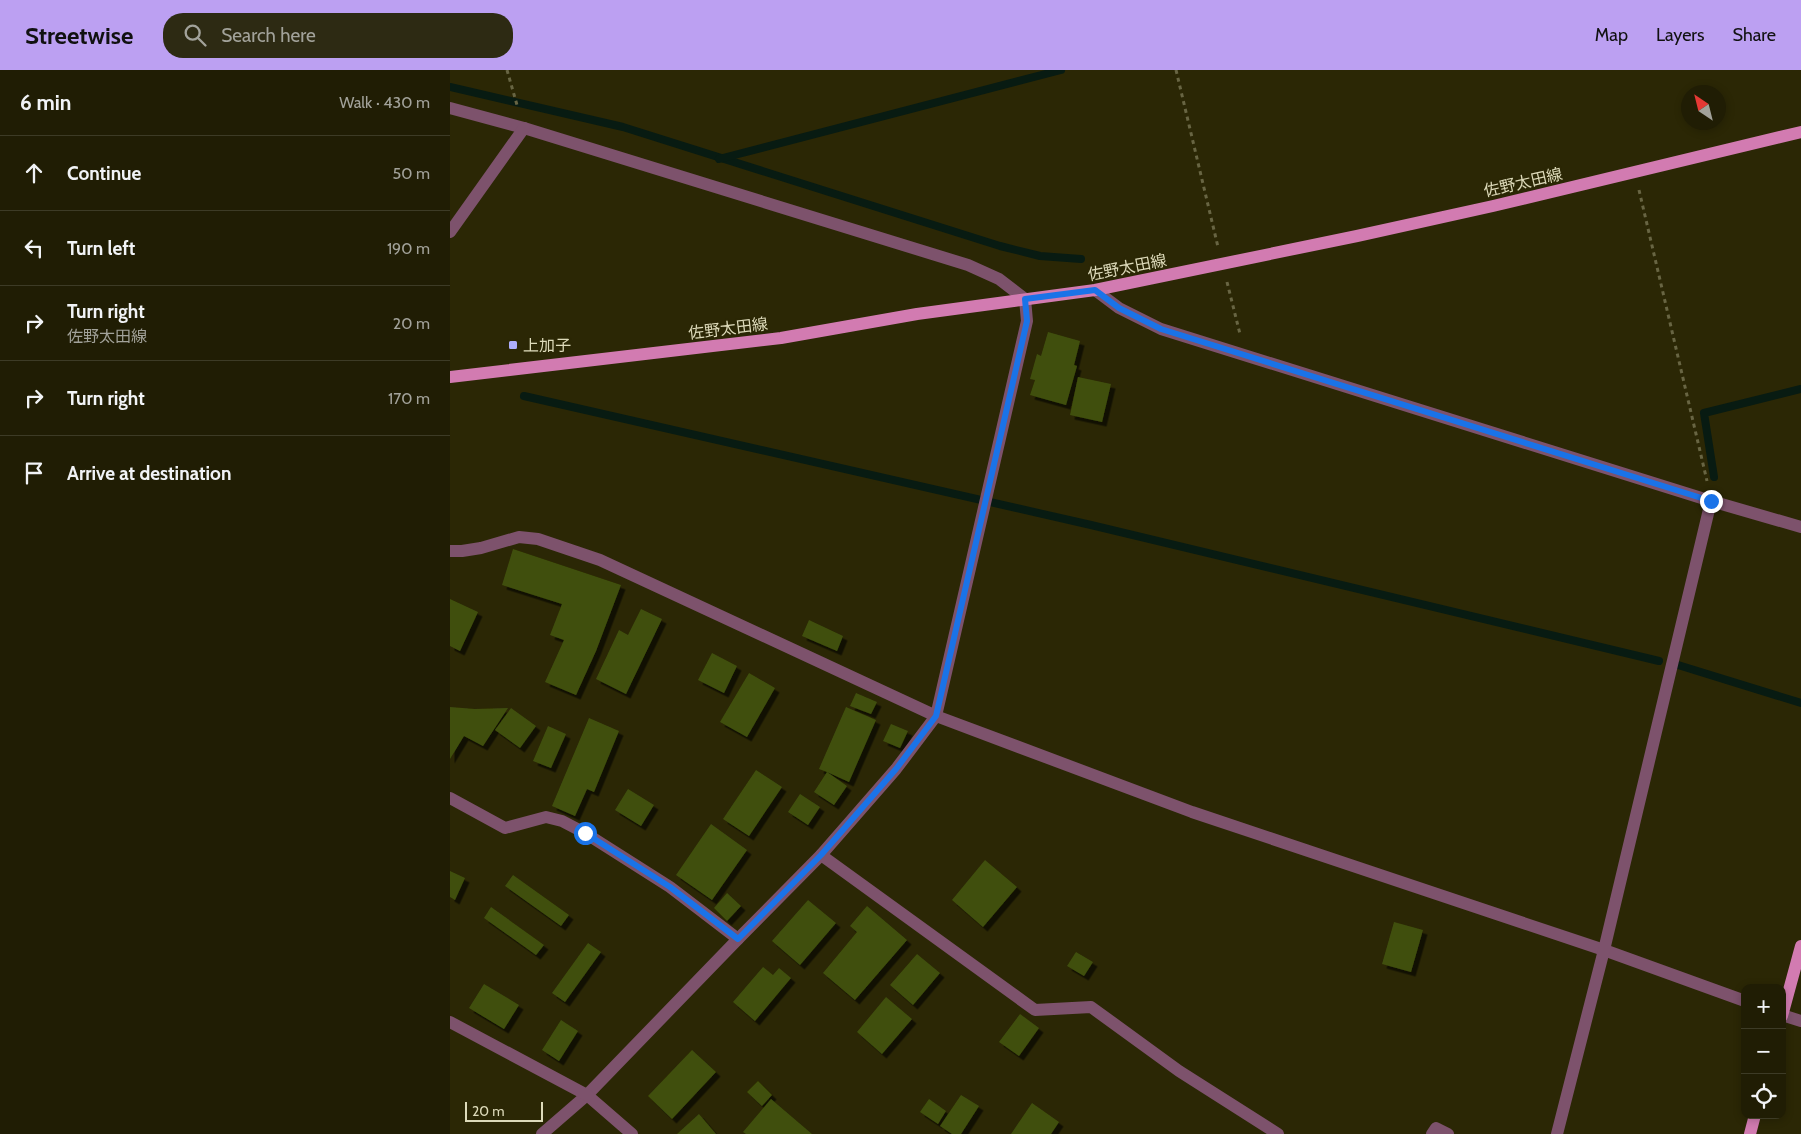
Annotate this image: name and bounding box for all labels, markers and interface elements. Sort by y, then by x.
search box [163,13,513,58]
text: Streetwise [25,21,133,50]
icon: search [181,21,209,49]
text: Search here [221,24,316,47]
text: Map [1595,24,1628,46]
text: Layers [1656,24,1705,46]
text: Share [1733,24,1776,46]
north arrow [1681,85,1726,130]
text: 6 min [20,90,71,115]
text: Walk · 430 m [339,93,430,112]
icon: ahead [20,159,48,187]
text: Continue [67,162,141,185]
text: 50 m [393,164,430,183]
street label: 佐野太田線 [1482,164,1564,201]
icon: left [20,234,48,262]
text: Turn left [67,237,135,260]
text: 190 m [387,239,430,258]
street label: 佐野太田線 [1086,251,1168,284]
text: Turn right [67,300,145,323]
icon: right [20,309,48,337]
text: 20 m [393,314,430,333]
street label: 佐野太田線 [687,314,769,343]
text: 佐野太田線 [67,327,147,346]
place label: 上加子 [523,336,571,355]
marker: 上加子 [507,339,519,351]
icon: right [20,384,48,412]
text: Turn right [67,387,145,410]
text: 170 m [388,389,430,408]
icon: arrive [20,459,48,487]
text: Arrive at destination [67,462,231,485]
route end [1700,490,1723,513]
route start [574,822,597,845]
map controls [1741,984,1786,1119]
button: + [1741,984,1786,1029]
button: − [1741,1029,1786,1074]
button: locate [1741,1074,1786,1119]
scale bar [465,1099,542,1122]
text: 20 m [472,1102,505,1120]

